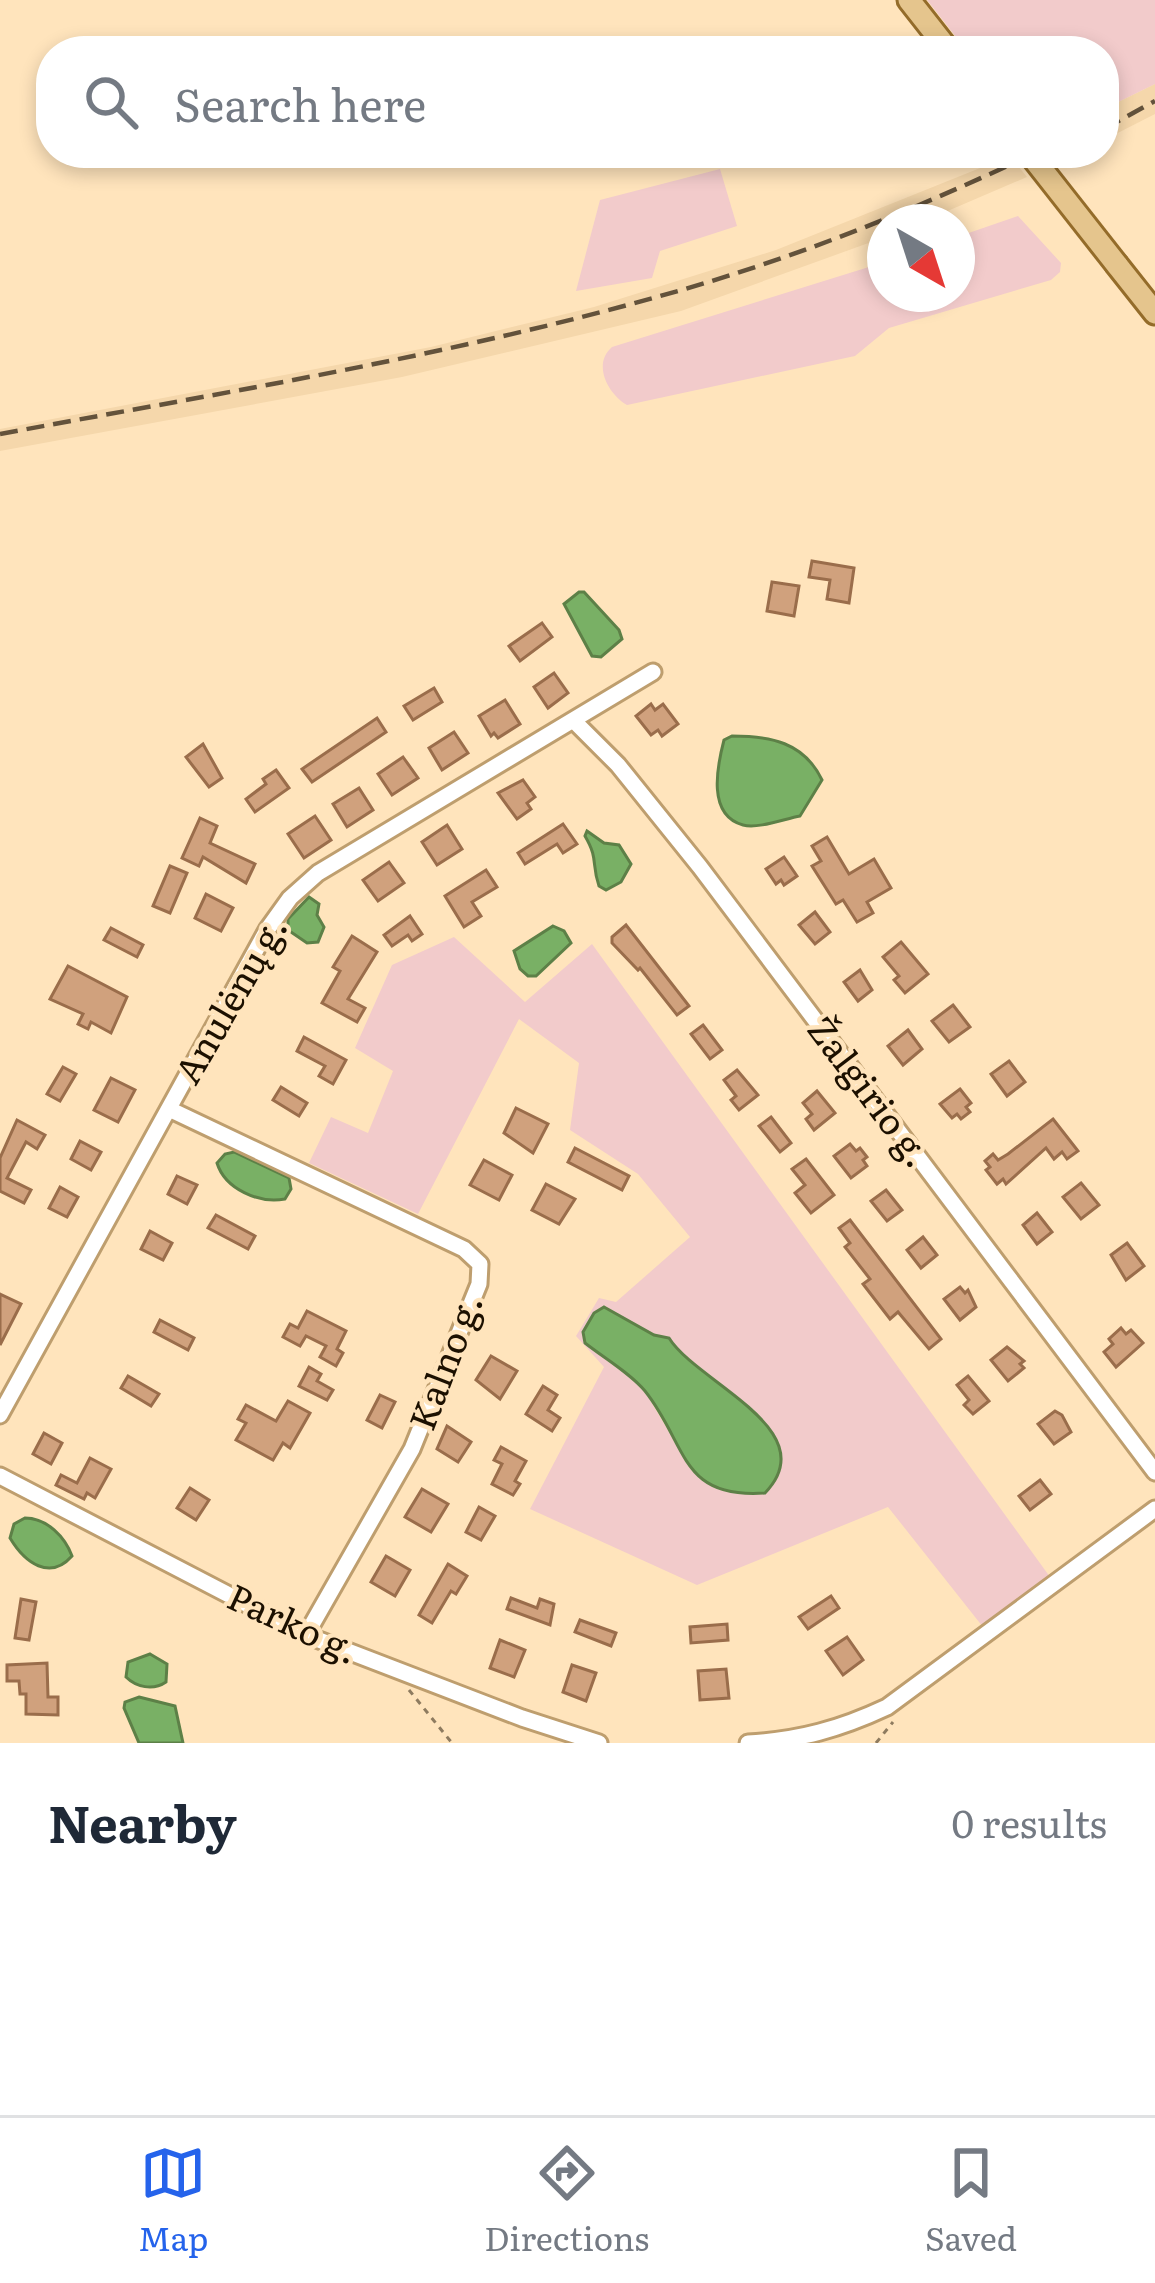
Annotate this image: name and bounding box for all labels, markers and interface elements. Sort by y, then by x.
search box [36,36,1119,168]
icon: search [78,69,144,135]
text: Search here [174,69,426,136]
north arrow [867,204,975,312]
street label: Anulėnų g. [159,905,298,1092]
street label: Žalgirio g. [797,1004,945,1177]
street label: Kalno g. [394,1285,494,1437]
street label: Parko g. [220,1568,368,1675]
text: Nearby [48,1783,237,1859]
text: 0 results [952,1792,1107,1850]
tab: Map [138,2140,208,2261]
tab: Directions [484,2140,649,2261]
tab: Saved [925,2140,1017,2261]

